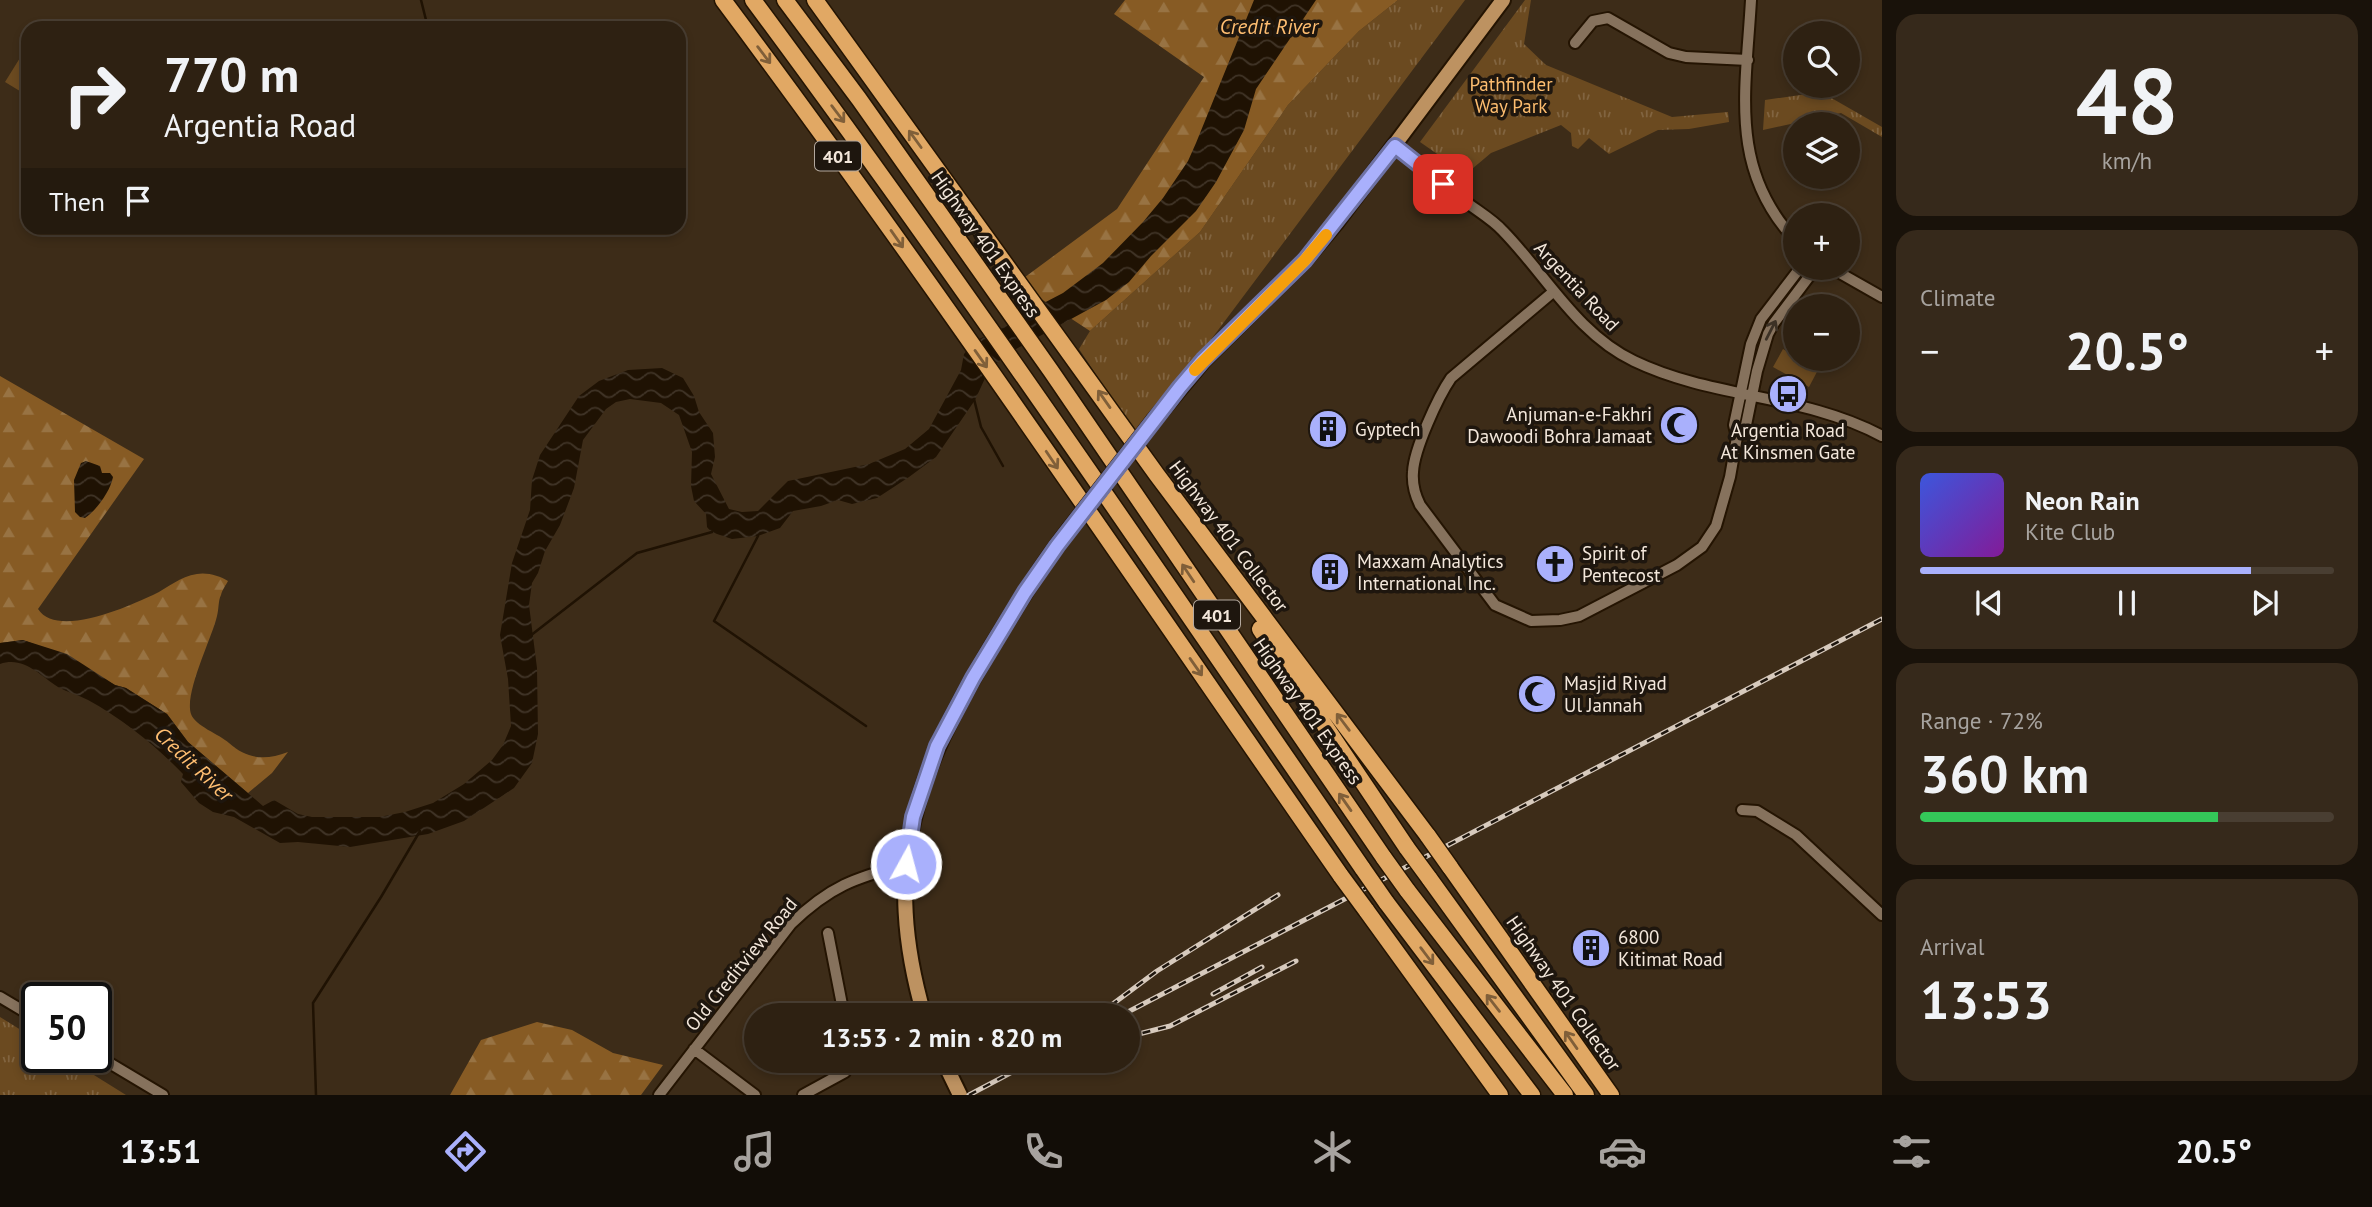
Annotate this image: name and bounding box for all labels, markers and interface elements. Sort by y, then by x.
water label: Credit River [1220,13,1320,40]
map controls [1783,21,1860,371]
button: search [1783,21,1860,98]
text: 48 [2075,41,2179,159]
text: 770 m [164,42,299,106]
one-way arrow [757,45,771,64]
icon: right [49,49,140,140]
park label: Pathfinder Way Park [1469,72,1553,118]
text: Argentia Road [164,104,356,146]
one-way arrow [830,104,845,123]
button: layers [1783,112,1860,189]
one-way arrow [908,130,923,149]
road number: 401 [815,141,861,170]
text: km/h [2102,146,2152,175]
pin [1413,154,1473,214]
icon: arrive [1424,165,1462,203]
street label: Highway 401 Express [926,166,1046,322]
icon: arrive [119,182,157,220]
text: Then [49,185,105,218]
button: + [1783,203,1860,280]
one-way arrow [890,229,904,248]
street label: Argentia Road [1529,236,1625,336]
text: Climate [1920,283,1995,312]
button: − [1783,294,1860,371]
text: 20.5° [2065,317,2189,384]
one-way arrow [1765,320,1778,341]
text: − [1920,326,1939,375]
text: + [2315,326,2334,375]
one-way arrow [974,349,988,368]
bus stop icon: Argentia Road At Kinsmen Gate [1767,373,1809,415]
one-way arrow [1097,390,1111,409]
place label: Anjuman-e-Fakhri Dawoodi Bohra Jamaat [1467,402,1653,448]
mosque icon: Anjuman-e-Fakhri Dawoodi Bohra Jamaat [1658,404,1700,446]
building icon: Gyptech [1307,408,1349,450]
place label: Gyptech [1355,417,1420,441]
place label: Argentia Road At Kinsmen Gate [1721,418,1855,464]
one-way arrow [1045,450,1059,469]
street label: Highway 401 Collector [1164,456,1294,616]
text: Neon Rain [2025,484,2140,517]
text: Kite Club [2025,517,2115,546]
place label: Spirit of Pentecost [1582,541,1661,587]
church icon: Spirit of Pentecost [1534,543,1576,585]
place label: Maxxam Analytics International Inc. [1357,549,1503,595]
building icon: Maxxam Analytics International Inc. [1309,551,1351,593]
one-way arrow [1181,564,1196,583]
icon: previous [1970,584,2008,622]
icon: pause [2108,584,2146,622]
icon: next [2246,584,2284,622]
road number: 401 [1194,600,1240,630]
street label: Highway 401 Express [1248,633,1368,789]
one-way arrow [1189,657,1203,676]
place label: Masjid Riyad Ul Jannah [1564,671,1667,717]
mosque icon: Masjid Riyad Ul Jannah [1516,673,1558,715]
text: Range · 72% [1920,706,2043,735]
one-way arrow [1335,714,1350,732]
water label: Credit River [149,721,241,809]
text: 360 km [1920,740,2089,807]
one-way arrow [1337,792,1352,811]
position arrow [869,827,943,901]
street label: Old Creditview Road [680,892,802,1036]
street label: Highway 401 Collector [1502,911,1627,1076]
place label: 6800 Kitimat Road [1618,925,1723,971]
building icon: 6800 Kitimat Road [1570,927,1612,969]
text: Arrival [1920,932,1984,961]
one-way arrow [1420,946,1435,965]
text: 13:53 [1920,966,2052,1033]
speed limit sign: 50 [21,982,112,1073]
one-way arrow [1485,994,1500,1012]
text: 13:53 · 2 min · 820 m [822,1021,1062,1054]
one-way arrow [1564,1031,1578,1050]
icon: directions [441,1127,490,1176]
icon: music [730,1127,779,1176]
icon: phone [1019,1127,1068,1176]
icon: climate [1308,1127,1357,1176]
icon: car [1598,1127,1647,1176]
icon: filters [1887,1127,1936,1176]
text: 13:51 [120,1130,201,1172]
text: 20.5° [2176,1130,2252,1172]

